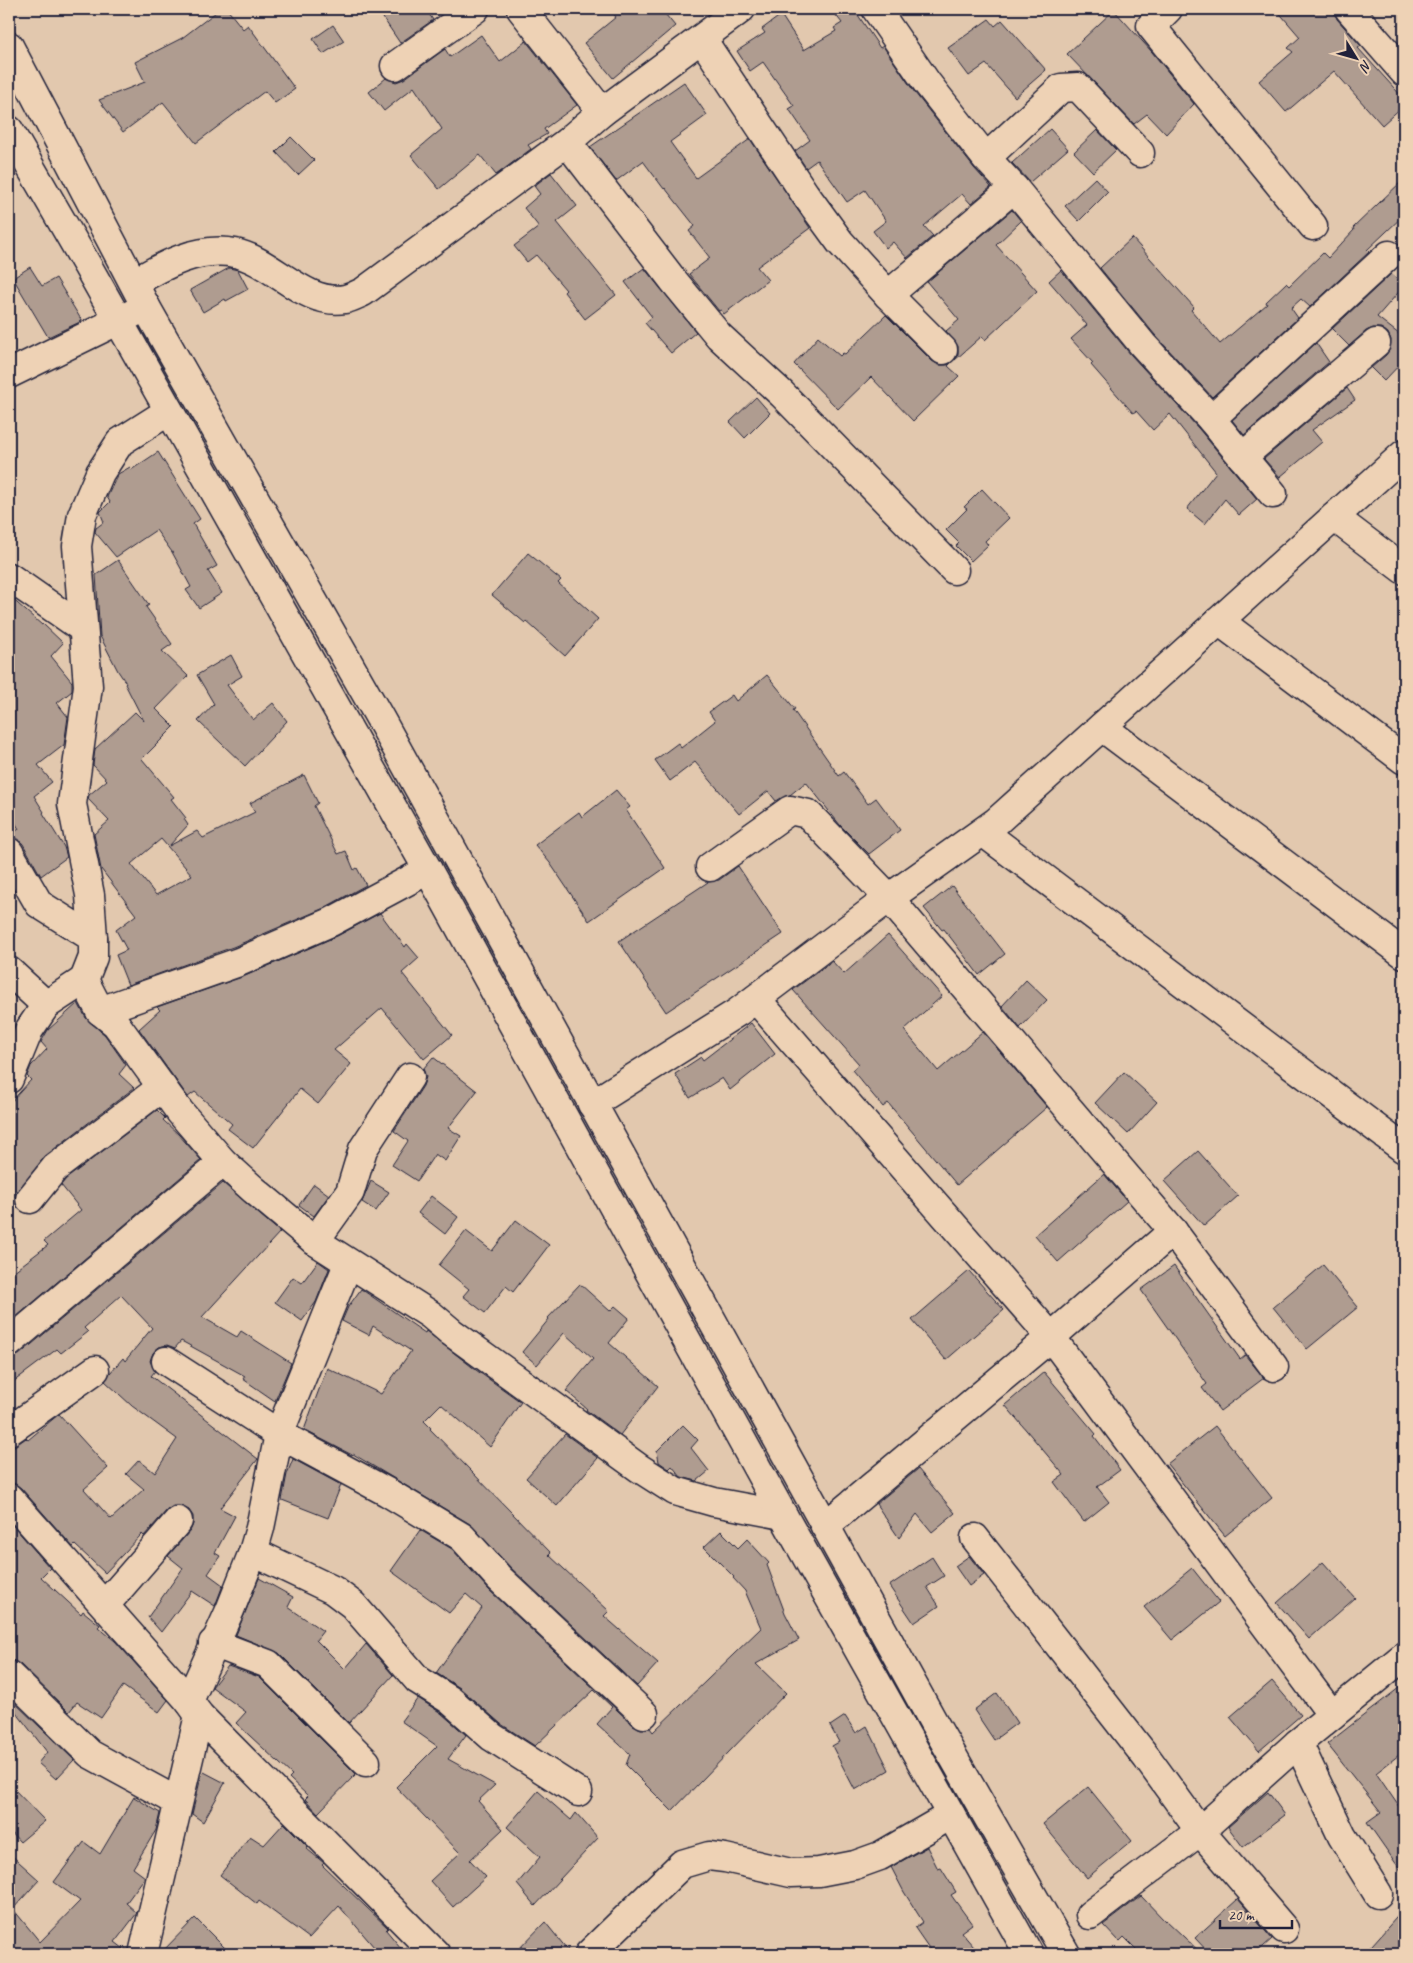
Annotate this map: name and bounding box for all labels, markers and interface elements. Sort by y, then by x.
north arrow [1330,32,1380,82]
text: N [1355,57,1375,76]
scale bar [1220,1898,1293,1930]
text: 20 m [1228,1906,1255,1925]

